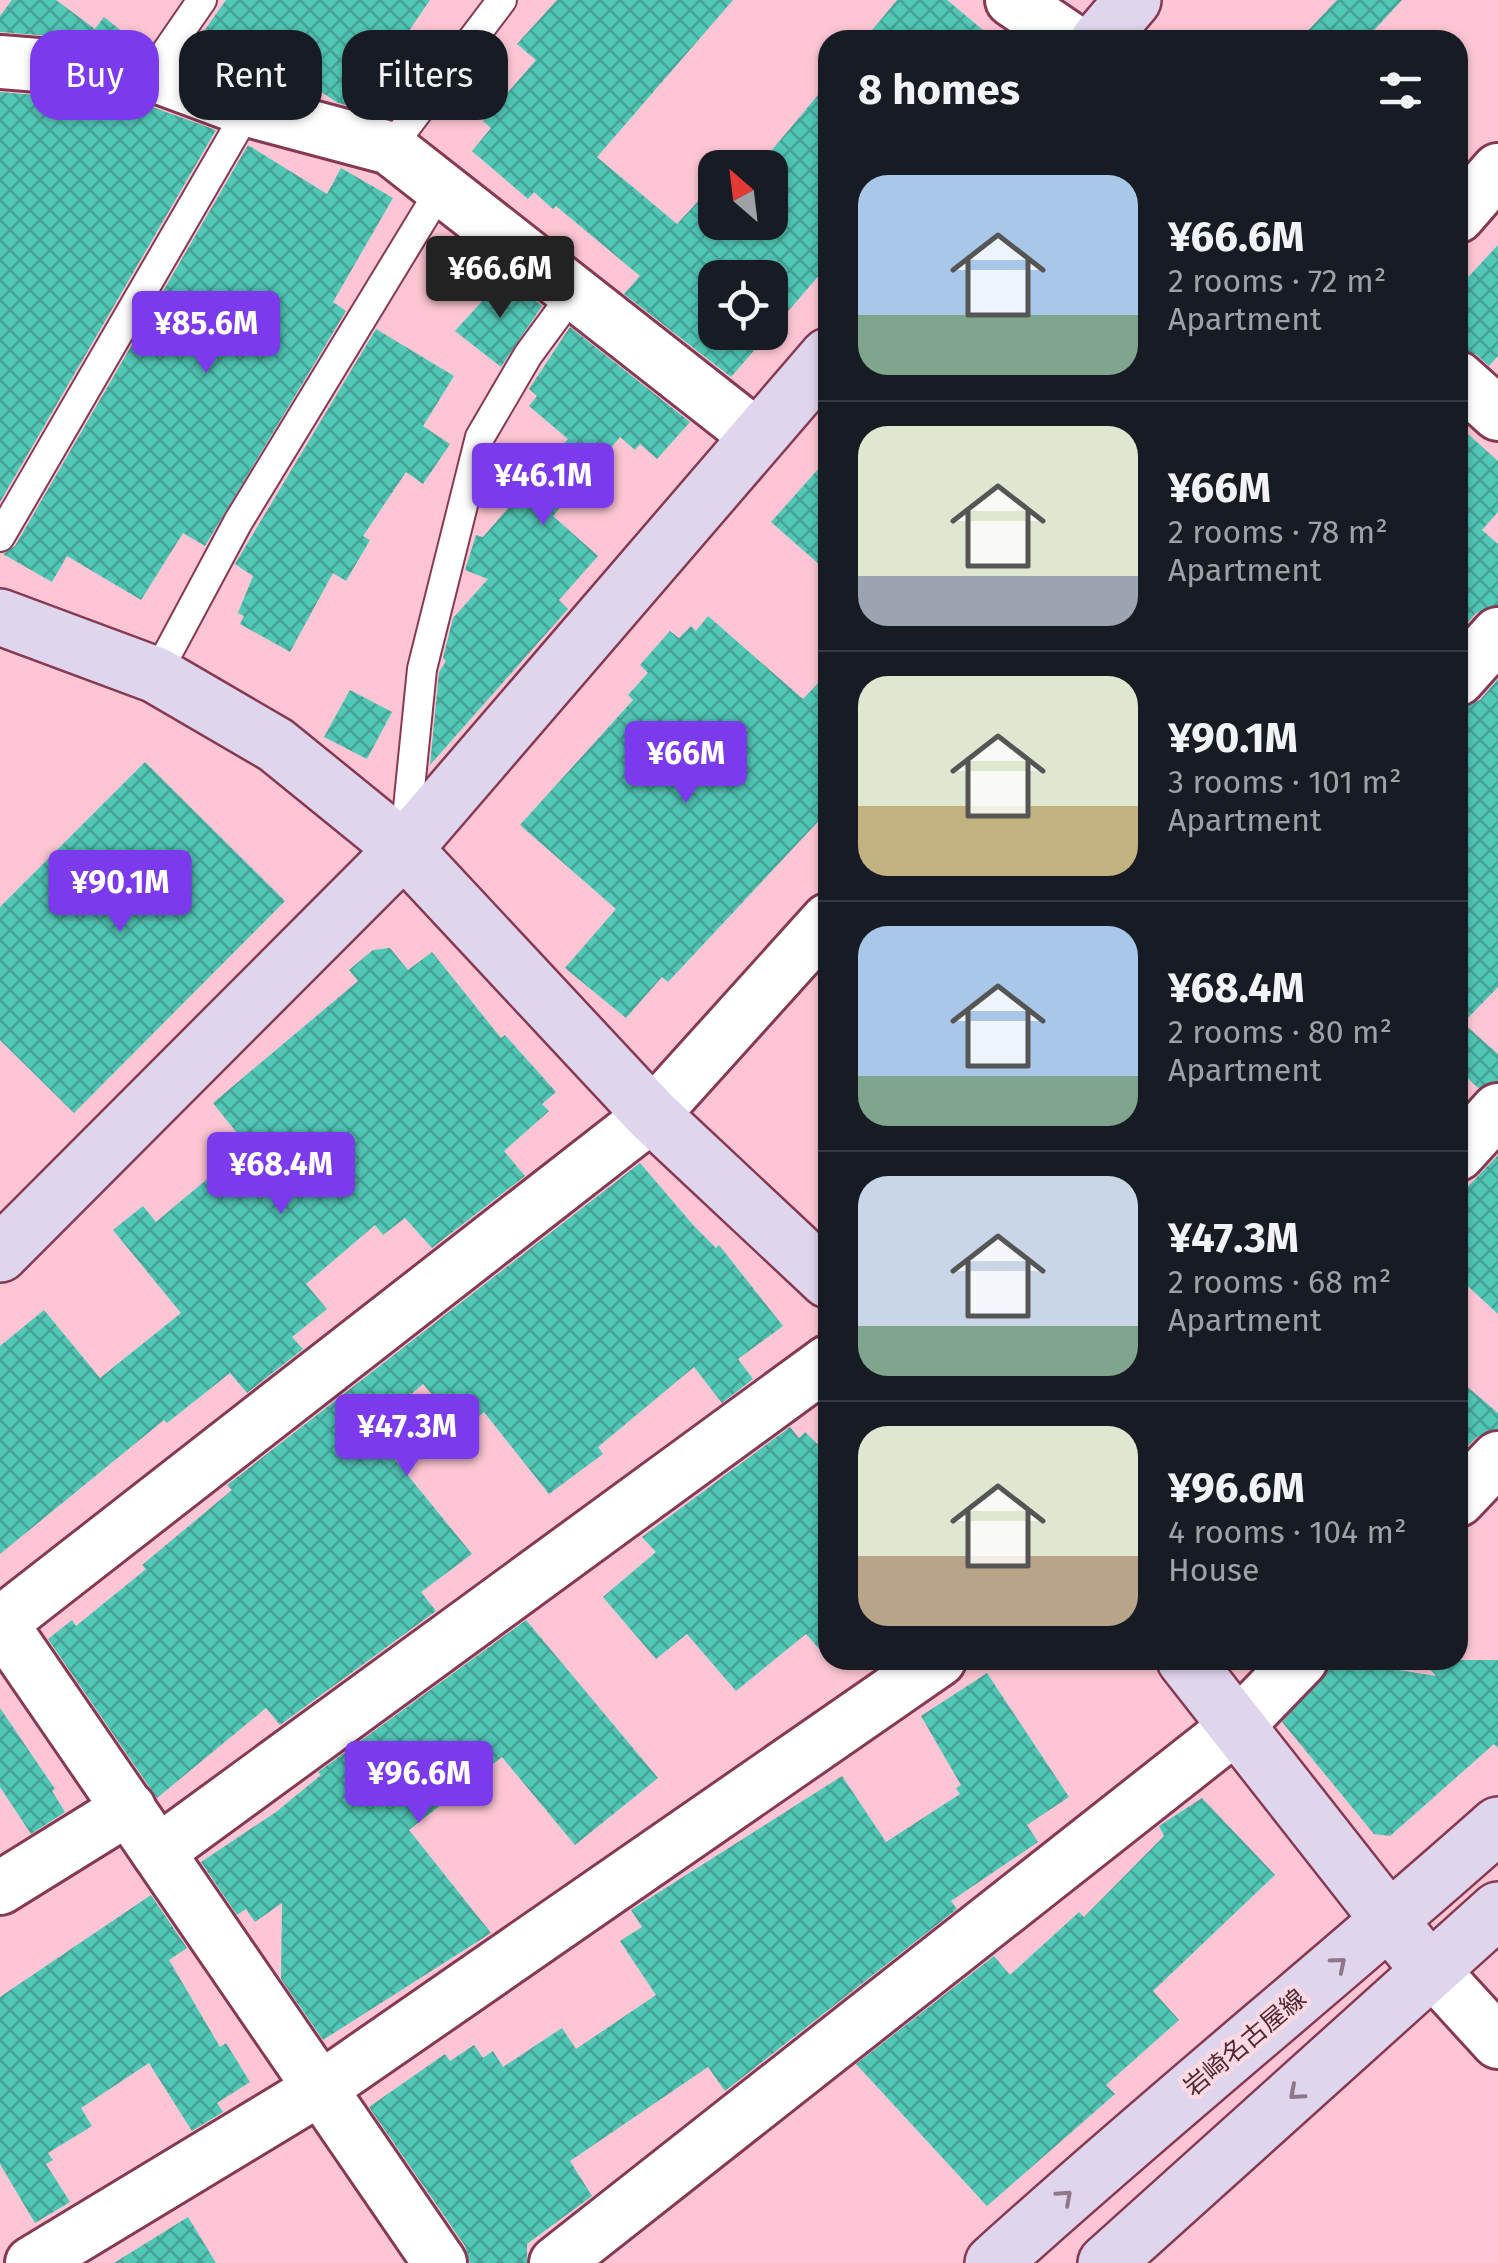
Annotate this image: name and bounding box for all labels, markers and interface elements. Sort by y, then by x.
chip: Buy [30,30,159,120]
chip: Rent [179,30,322,120]
chip: Filters [342,30,508,120]
icon: filters [1373,63,1428,118]
text: 8 homes [858,65,1020,115]
north arrow [698,150,788,240]
map controls [698,150,788,350]
text: ¥66.6M [1168,212,1304,262]
icon: home [938,215,1058,335]
pin: ¥66.6M [419,236,581,321]
text: ¥66.6M [448,249,552,287]
button: locate [698,260,788,350]
text: 2 rooms · 72 m² [1168,262,1386,300]
pin: ¥85.6M [125,291,287,376]
text: Apartment [1168,300,1322,338]
text: ¥85.6M [154,304,258,342]
pin: ¥46.1M [462,443,624,528]
text: ¥46.1M [494,456,592,494]
text: ¥66M [1168,463,1271,513]
icon: home [938,466,1058,586]
text: 2 rooms · 78 m² [1168,513,1388,551]
text: Apartment [1168,551,1322,589]
text: ¥90.1M [1168,713,1298,763]
icon: home [938,716,1058,836]
pin: ¥66M [627,721,745,806]
text: ¥66M [647,734,725,772]
text: 3 rooms · 101 m² [1168,763,1402,801]
text: Apartment [1168,801,1322,839]
pin: ¥90.1M [39,850,201,935]
text: ¥90.1M [71,863,169,901]
text: ¥68.4M [1168,963,1305,1013]
icon: home [938,966,1058,1086]
text: 2 rooms · 80 m² [1168,1013,1392,1051]
text: Apartment [1168,1051,1322,1089]
pin: ¥68.4M [200,1132,362,1217]
text: ¥68.4M [229,1145,333,1183]
text: ¥47.3M [1168,1213,1299,1263]
icon: home [938,1216,1058,1336]
text: 2 rooms · 68 m² [1168,1263,1391,1301]
text: Apartment [1168,1301,1322,1339]
pin: ¥47.3M [326,1394,488,1479]
text: ¥47.3M [357,1407,457,1445]
text: ¥96.6M [1168,1463,1305,1513]
icon: home [938,1466,1058,1586]
text: 4 rooms · 104 m² [1168,1513,1407,1551]
text: House [1168,1551,1259,1589]
pin: ¥96.6M [338,1741,500,1826]
text: ¥96.6M [367,1754,471,1792]
one-way arrow [1328,1958,1346,1976]
street label: 岩崎名古屋線 [1178,1983,1312,2103]
one-way arrow [1289,2081,1308,2099]
one-way arrow [1053,2191,1072,2209]

